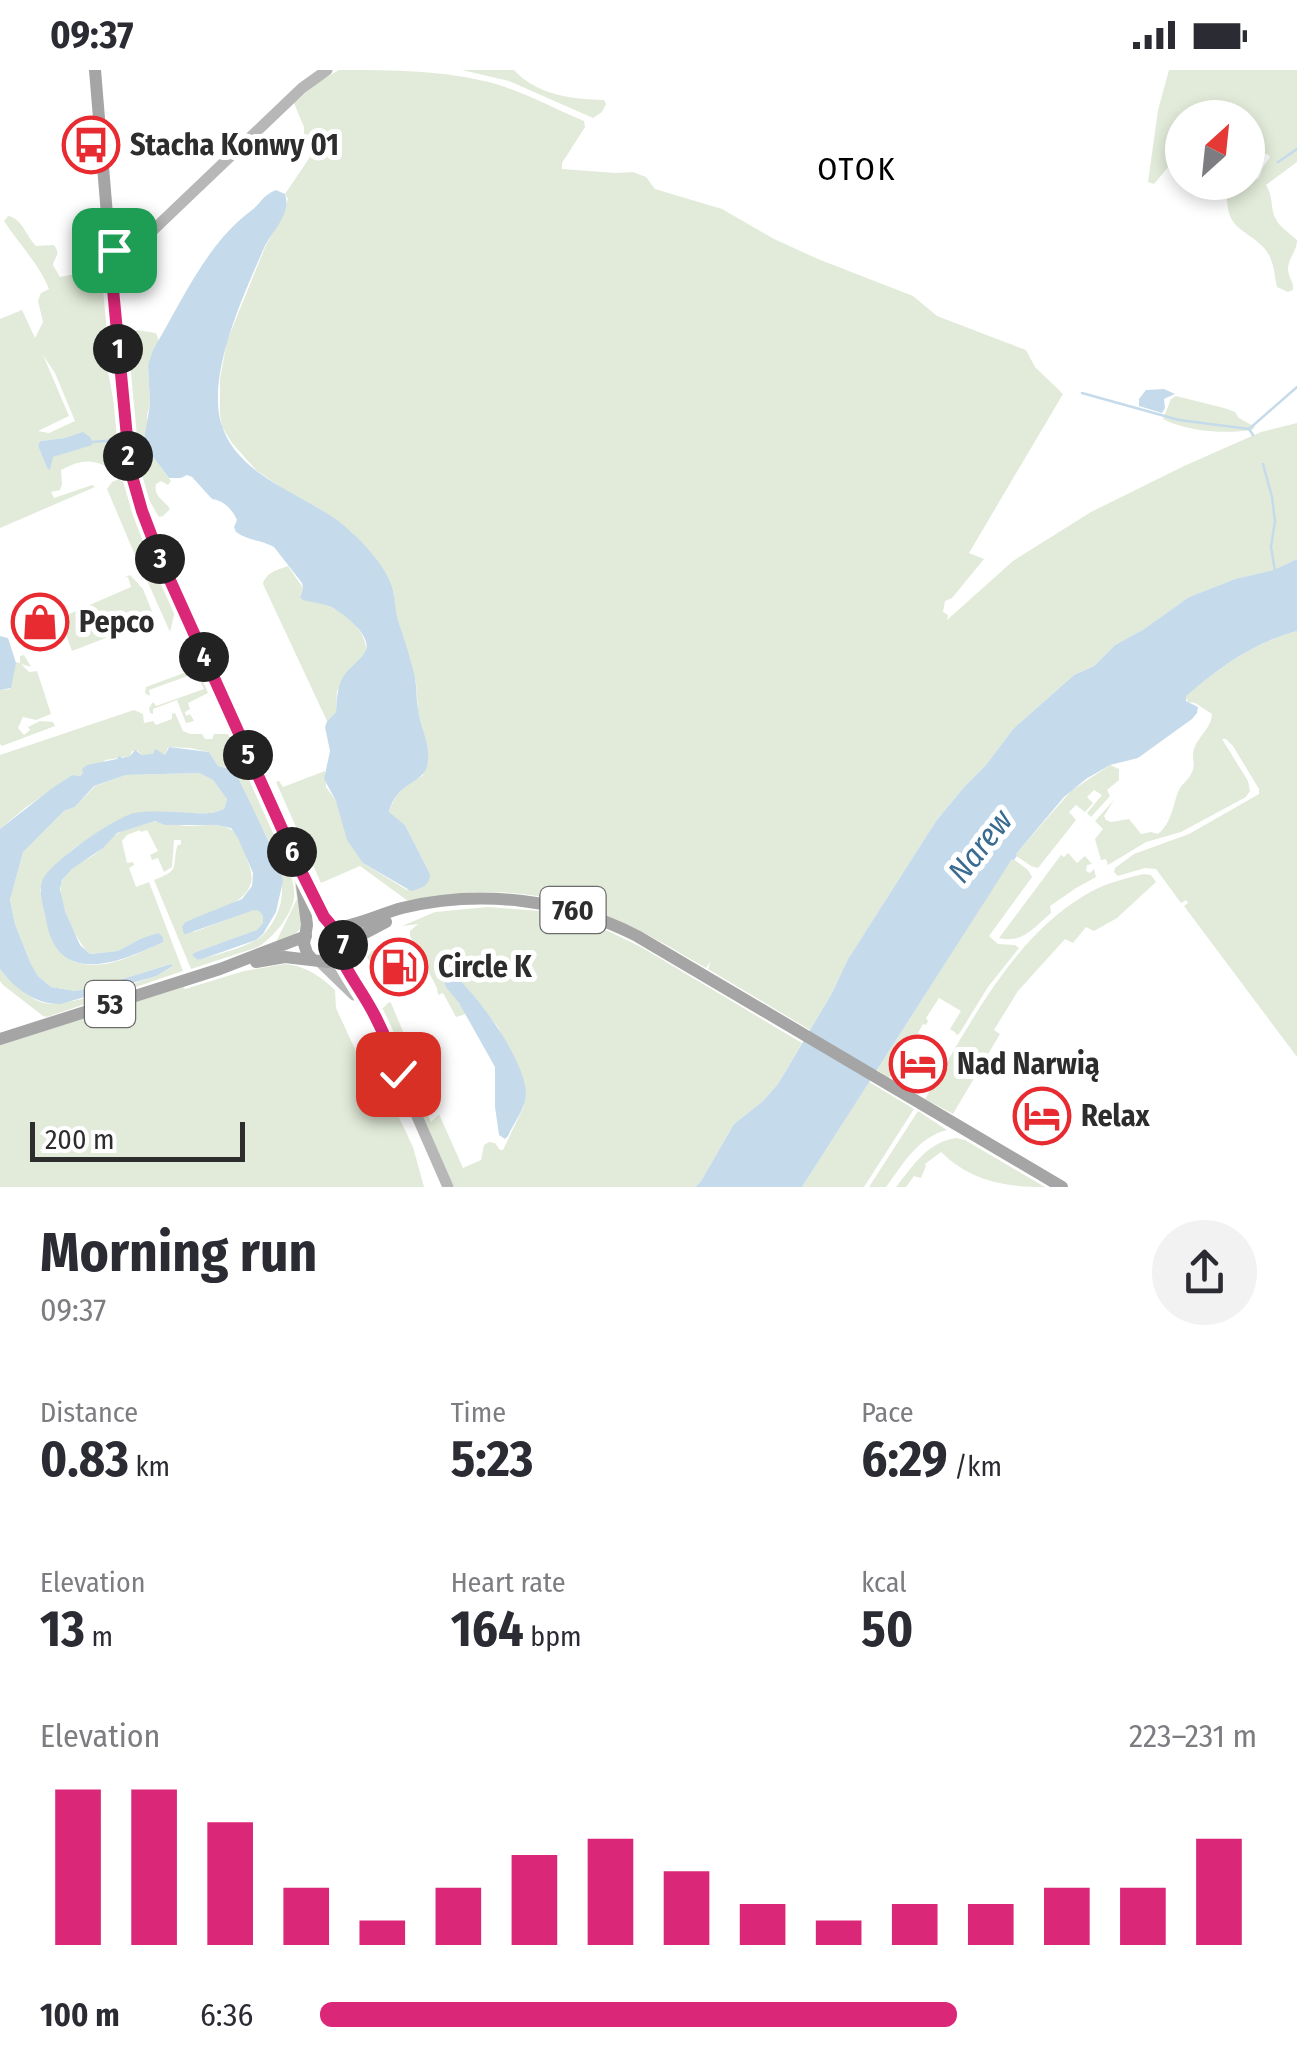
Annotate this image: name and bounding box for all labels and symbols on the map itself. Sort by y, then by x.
north arrow [1165,100,1265,200]
bus stop icon: Stacha Konwy 01 [61,115,121,175]
place label: Stacha Konwy 01 [130,127,339,163]
district label: OTOK [817,150,897,188]
pin [72,208,157,293]
pin: 1 [93,324,143,374]
pin: 2 [103,431,153,481]
pin: 3 [135,534,185,584]
shop icon: Pepco [10,592,70,652]
place label: Pepco [79,604,154,640]
pin: 4 [179,632,229,682]
pin: 5 [223,730,273,780]
water label: Narew [940,801,1021,890]
pin: 6 [267,827,317,877]
road number: 760 [540,887,606,933]
pin: 7 [318,920,368,970]
fuel station icon: Circle K [369,937,429,997]
place label: Circle K [438,949,532,985]
road number: 53 [85,981,135,1027]
pin [356,1032,441,1117]
hotel icon: Nad Narwią [888,1034,948,1094]
place label: Nad Narwią [957,1046,1100,1082]
hotel icon: Relax [1012,1086,1072,1146]
place label: Relax [1081,1098,1151,1134]
scale bar [30,1117,245,1162]

